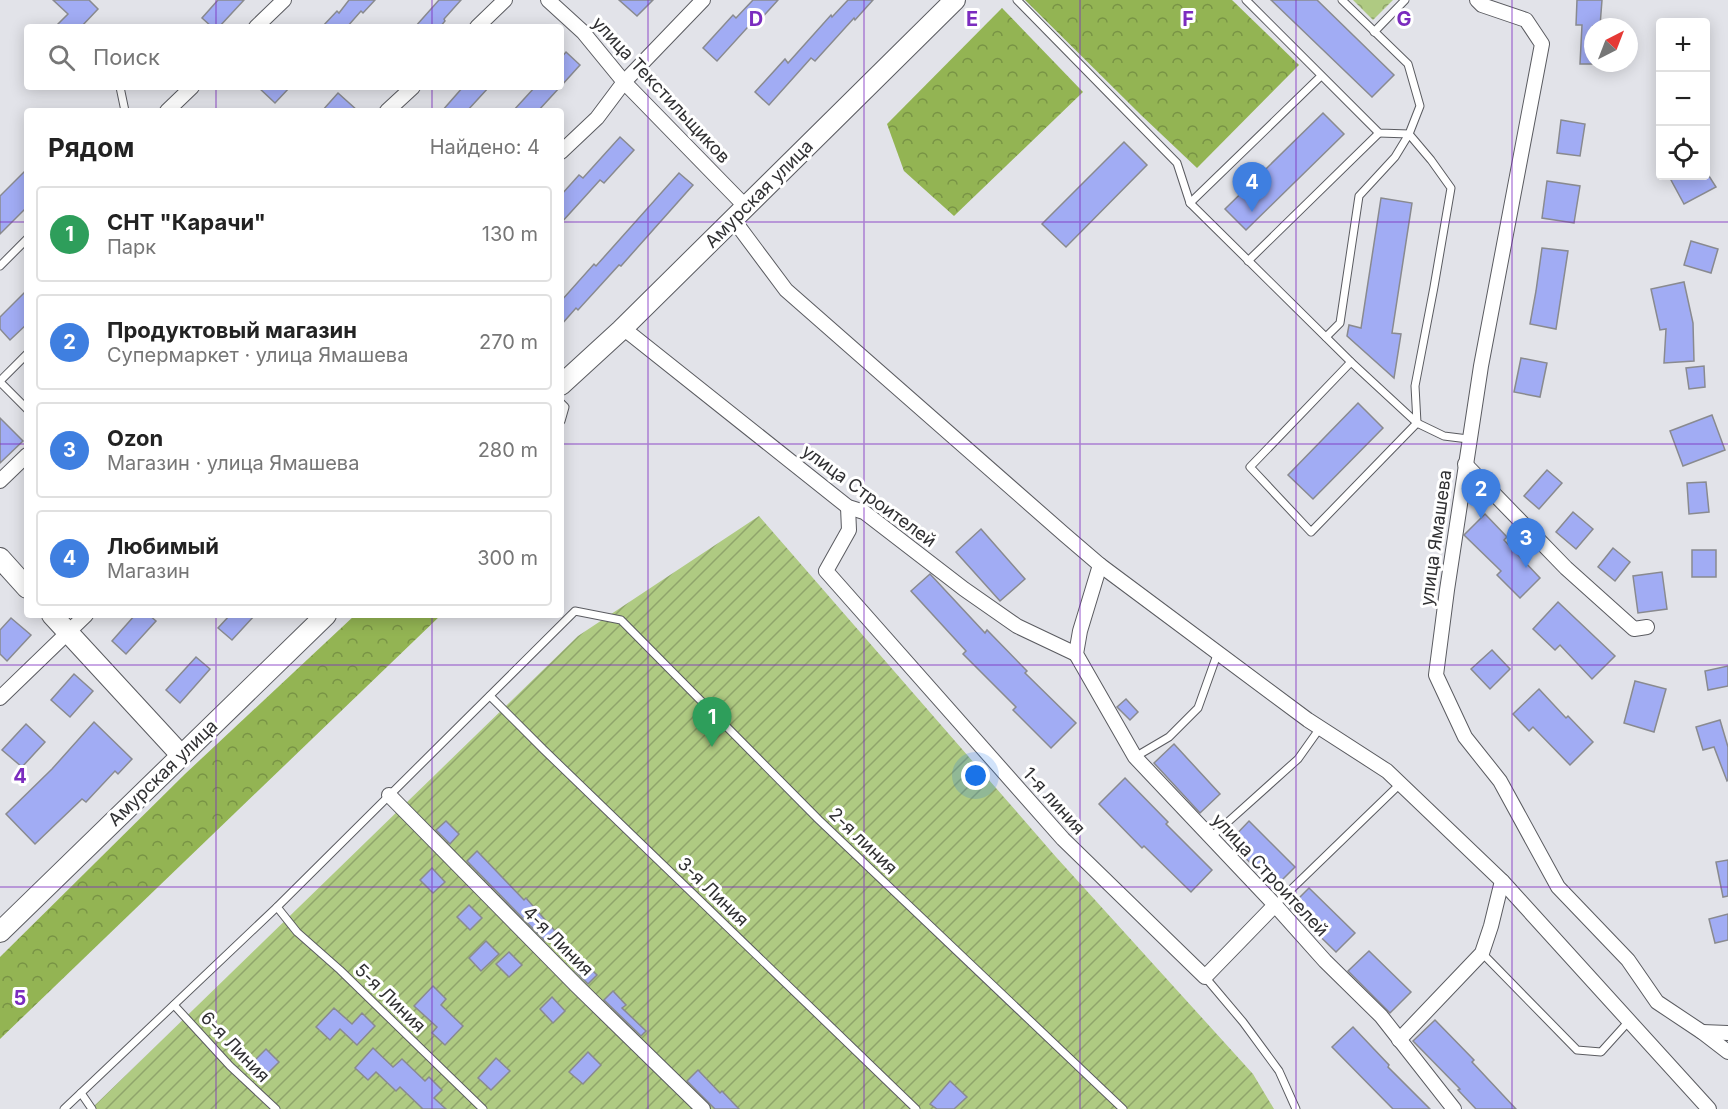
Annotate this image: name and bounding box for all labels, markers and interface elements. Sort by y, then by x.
text: D [749,7,763,31]
text: E [966,7,978,31]
text: F [1182,7,1194,31]
text: G [1396,7,1412,31]
street label: улица Текстильщиков [588,12,735,167]
north arrow [1584,18,1638,72]
map controls [1656,18,1710,180]
button: + [1656,18,1710,72]
search box [24,24,564,90]
icon: search [45,41,78,74]
text: Поиск [93,44,160,70]
button: − [1656,72,1710,126]
button: locate [1656,126,1710,180]
text: Рядом [48,132,134,163]
text: Найдено: 4 [430,135,540,159]
street label: Амурская улица [700,135,817,252]
pin: 4 [1232,162,1272,212]
text: СНТ "Карачи" [107,209,266,235]
text: 1 [65,222,74,246]
text: 130 m [482,222,538,246]
text: Парк [107,235,156,259]
text: Продуктовый магазин [107,317,357,343]
text: 2 [63,330,76,354]
text: 270 m [479,330,538,354]
text: Супермаркет · улица Ямашева [107,343,408,367]
text: Ozon [107,425,163,451]
text: 3 [63,438,76,462]
text: 280 m [478,438,538,462]
street label: улица Строителей [798,440,940,551]
text: Магазин · улица Ямашева [107,451,359,475]
street label: улица Ямашева [1416,468,1455,607]
pin: 2 [1462,470,1500,519]
pin: 3 [1506,518,1546,568]
text: Любимый [107,533,219,559]
text: 4 [63,546,76,570]
text: 300 m [477,546,538,570]
text: Магазин [107,559,190,583]
pin: 1 [692,698,732,747]
street label: Амурская улица [104,715,222,830]
your location [961,761,990,790]
street label: 1-я линия [1019,763,1090,838]
text: 4 [13,764,27,788]
street label: 2-я линия [825,803,902,878]
street label: улица Строителей [1208,809,1333,941]
street label: 3-я Линия [674,853,753,930]
street label: 4-я Линия [519,901,598,980]
street label: 5-я Линия [351,959,430,1036]
text: 5 [14,986,26,1010]
street label: 6-я Линия [197,1007,274,1086]

